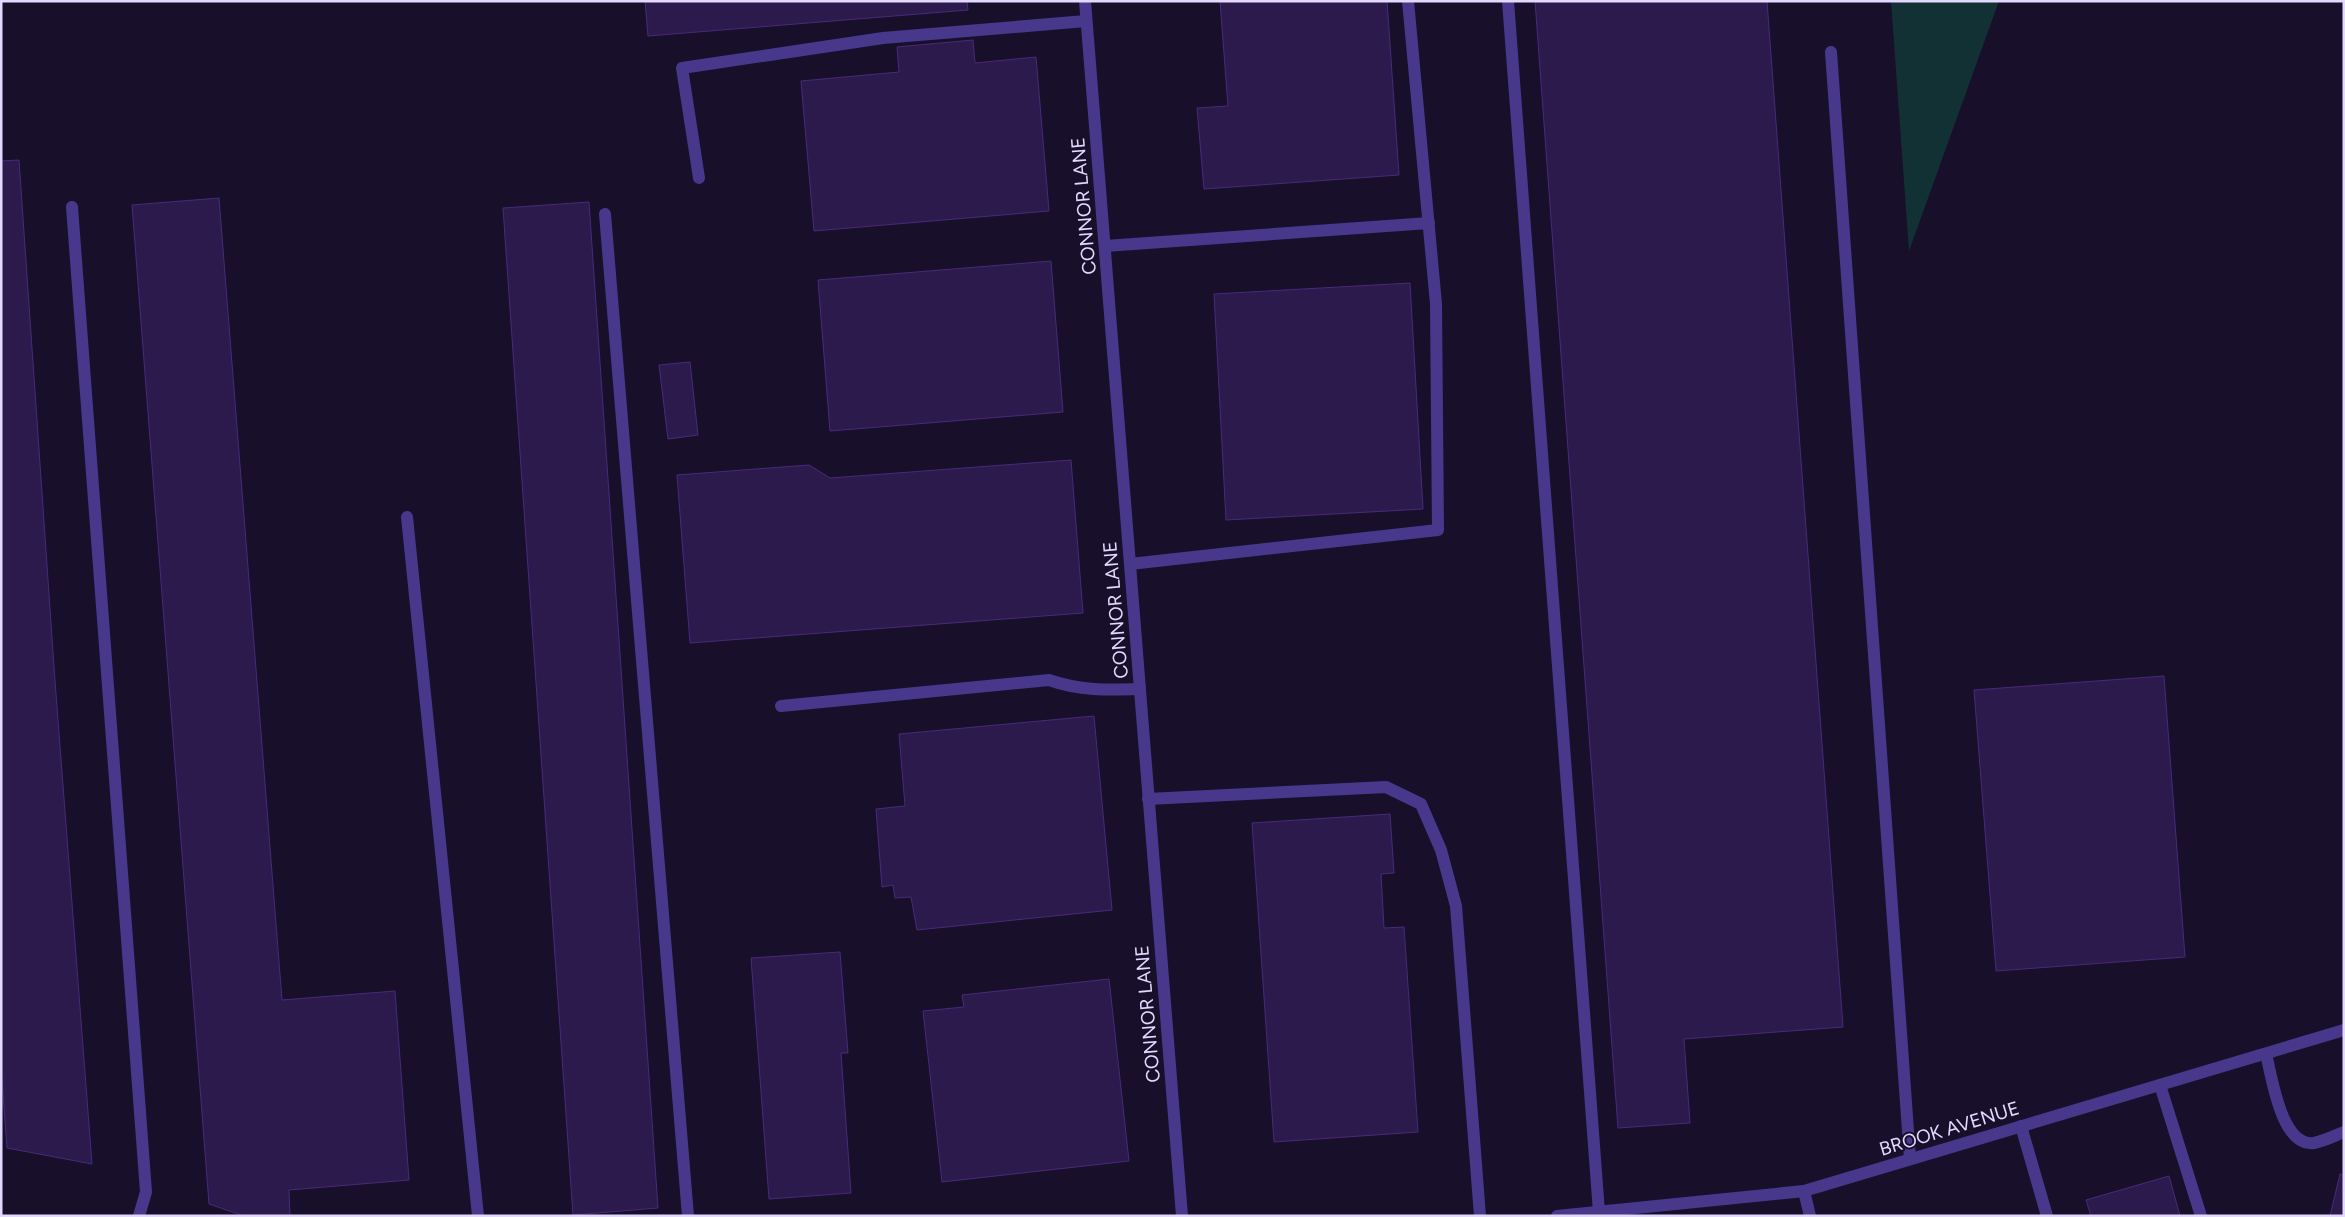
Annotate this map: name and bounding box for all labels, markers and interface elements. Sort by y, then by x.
street label: CONNOR LANE [1066,136,1101,276]
street label: CONNOR LANE [1098,540,1133,680]
street label: CONNOR LANE [1130,944,1165,1084]
street label: BROOK AVENUE [1876,1096,2022,1161]

